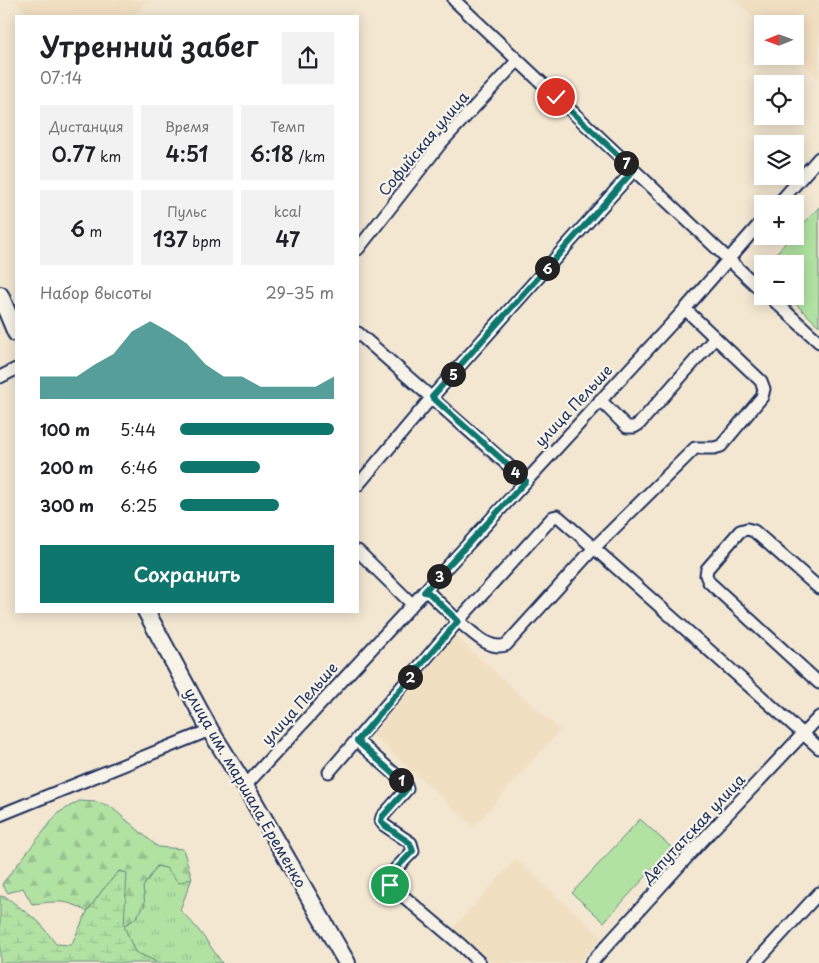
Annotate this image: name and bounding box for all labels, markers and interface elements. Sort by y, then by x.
north arrow [754,15,804,65]
map controls [754,15,804,305]
text: Утренний забег [40,24,258,67]
button: share [282,32,334,84]
text: 07:14 [40,65,82,89]
button: locate [754,75,804,125]
pin [535,76,577,118]
icon: check [542,83,570,111]
street label: Софийская улица [372,85,474,200]
text: Дистанция [49,116,123,137]
text: Время [165,116,209,137]
text: Темп [270,116,305,137]
button: layers [754,135,804,185]
text: 0.77 [52,137,96,169]
text: 4:51 [166,137,208,169]
text: 6:18 [250,137,294,169]
text: km [96,146,121,167]
text: /km [294,146,325,167]
pin: 7 [614,150,638,176]
text: 7 [622,153,631,174]
button: + [754,195,804,245]
text: Пульс [167,201,207,222]
text: kcal [274,201,302,222]
text: 6 [70,212,85,244]
text: m [85,221,102,242]
text: 137 [153,222,188,254]
text: 47 [275,222,300,254]
text: bpm [188,231,221,252]
button: − [754,255,804,305]
pin: 6 [534,256,560,280]
text: 6 [543,258,552,279]
text: Набор высоты [40,280,152,304]
text: 29–35 m [265,280,334,304]
street label: улица Пельше [529,359,617,451]
pin: 5 [440,362,466,386]
text: 5 [449,364,458,385]
text: 100 m [40,417,90,441]
text: 5:44 [120,417,156,441]
text: 200 m [40,455,94,479]
text: 6:46 [120,455,158,479]
pin: 4 [502,460,528,484]
text: 4 [511,462,520,483]
text: 300 m [40,493,94,517]
text: 6:25 [120,493,157,517]
button: Сохранить [40,545,334,603]
pin: 3 [426,564,452,588]
text: 3 [435,566,444,587]
street label: улица Пельше [255,656,343,750]
pin: 2 [398,664,422,690]
text: 2 [406,667,415,688]
street label: улица им. маршала Еременко [179,683,313,892]
pin: 1 [388,768,414,792]
street label: Депутатская улица [635,768,750,889]
text: 1 [398,770,405,791]
pin [369,864,411,906]
icon: arrive [376,871,404,899]

